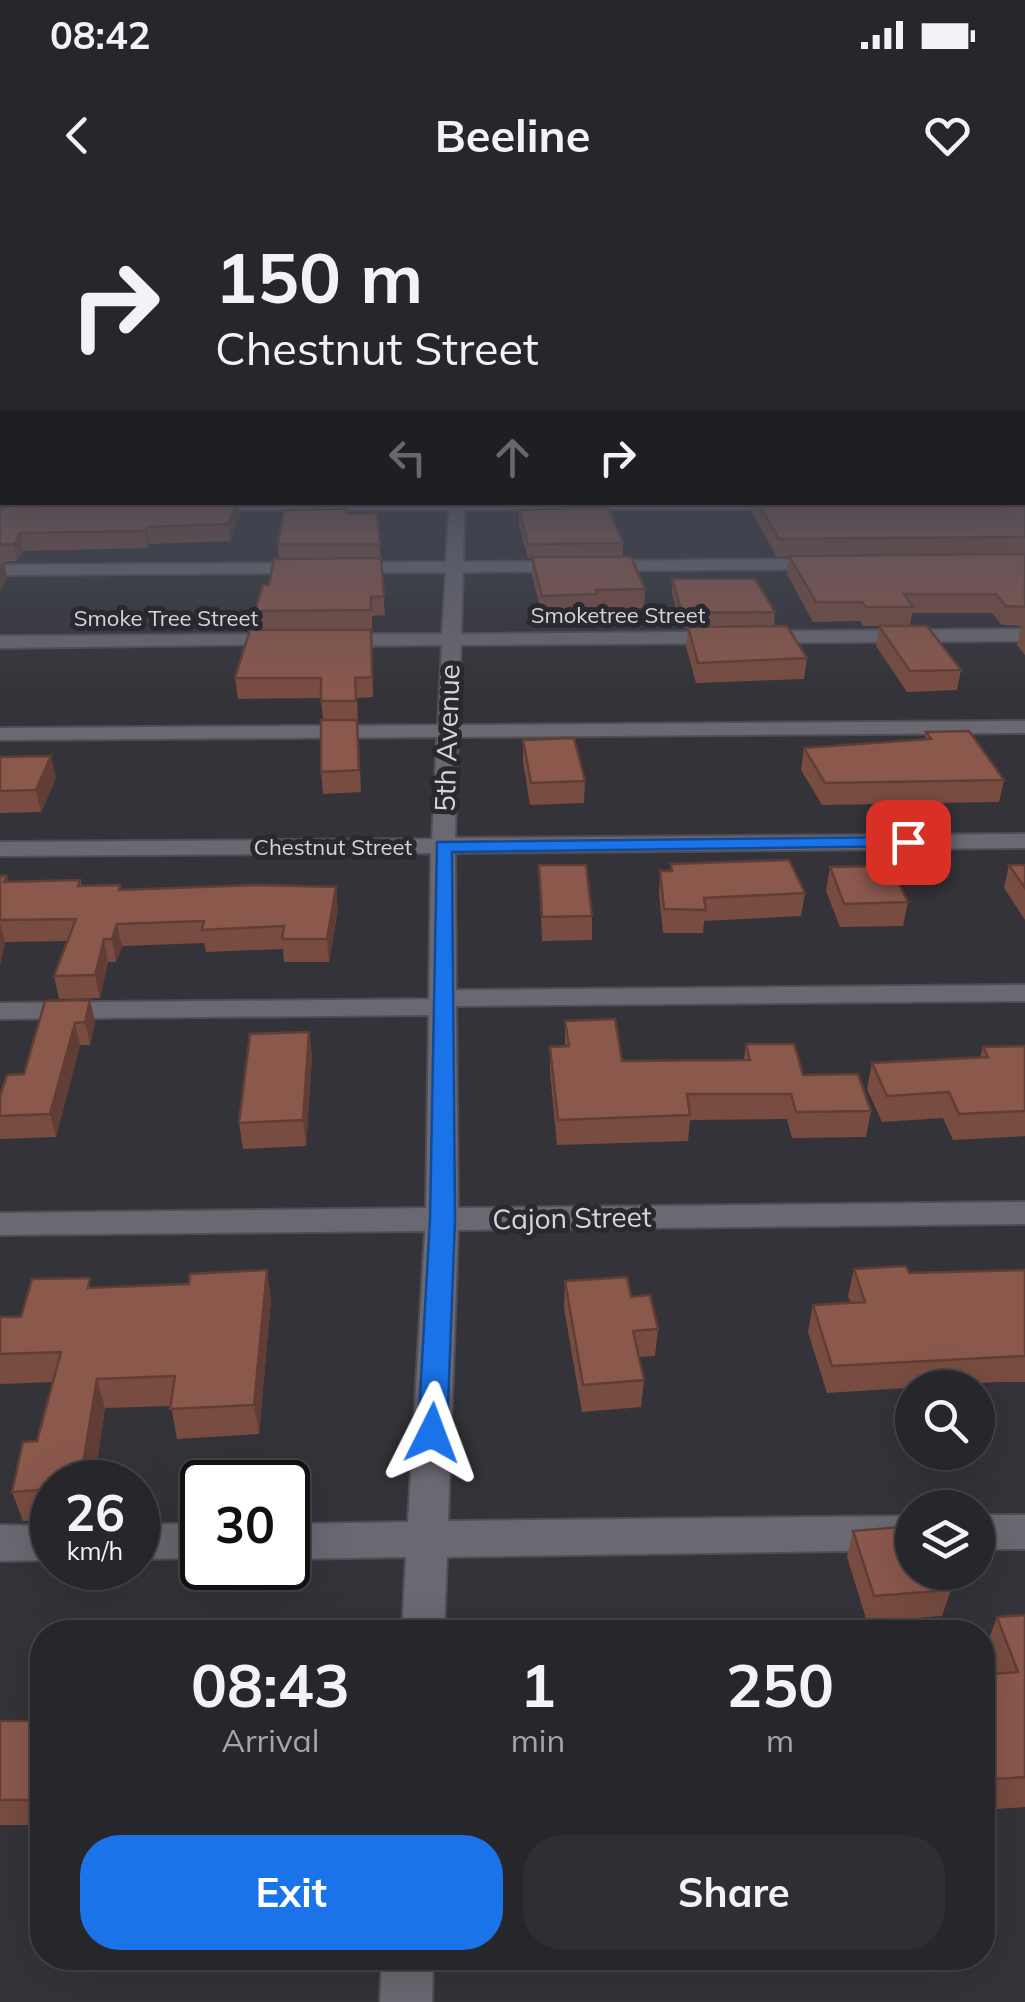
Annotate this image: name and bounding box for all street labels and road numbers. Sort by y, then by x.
street label: Smoketree Street [531,601,706,629]
street label: Smoke Tree Street [74,604,258,632]
street label: 5th Avenue [426,663,467,812]
street label: Chestnut Street [254,833,412,861]
street label: Cajon Street [492,1199,652,1236]

